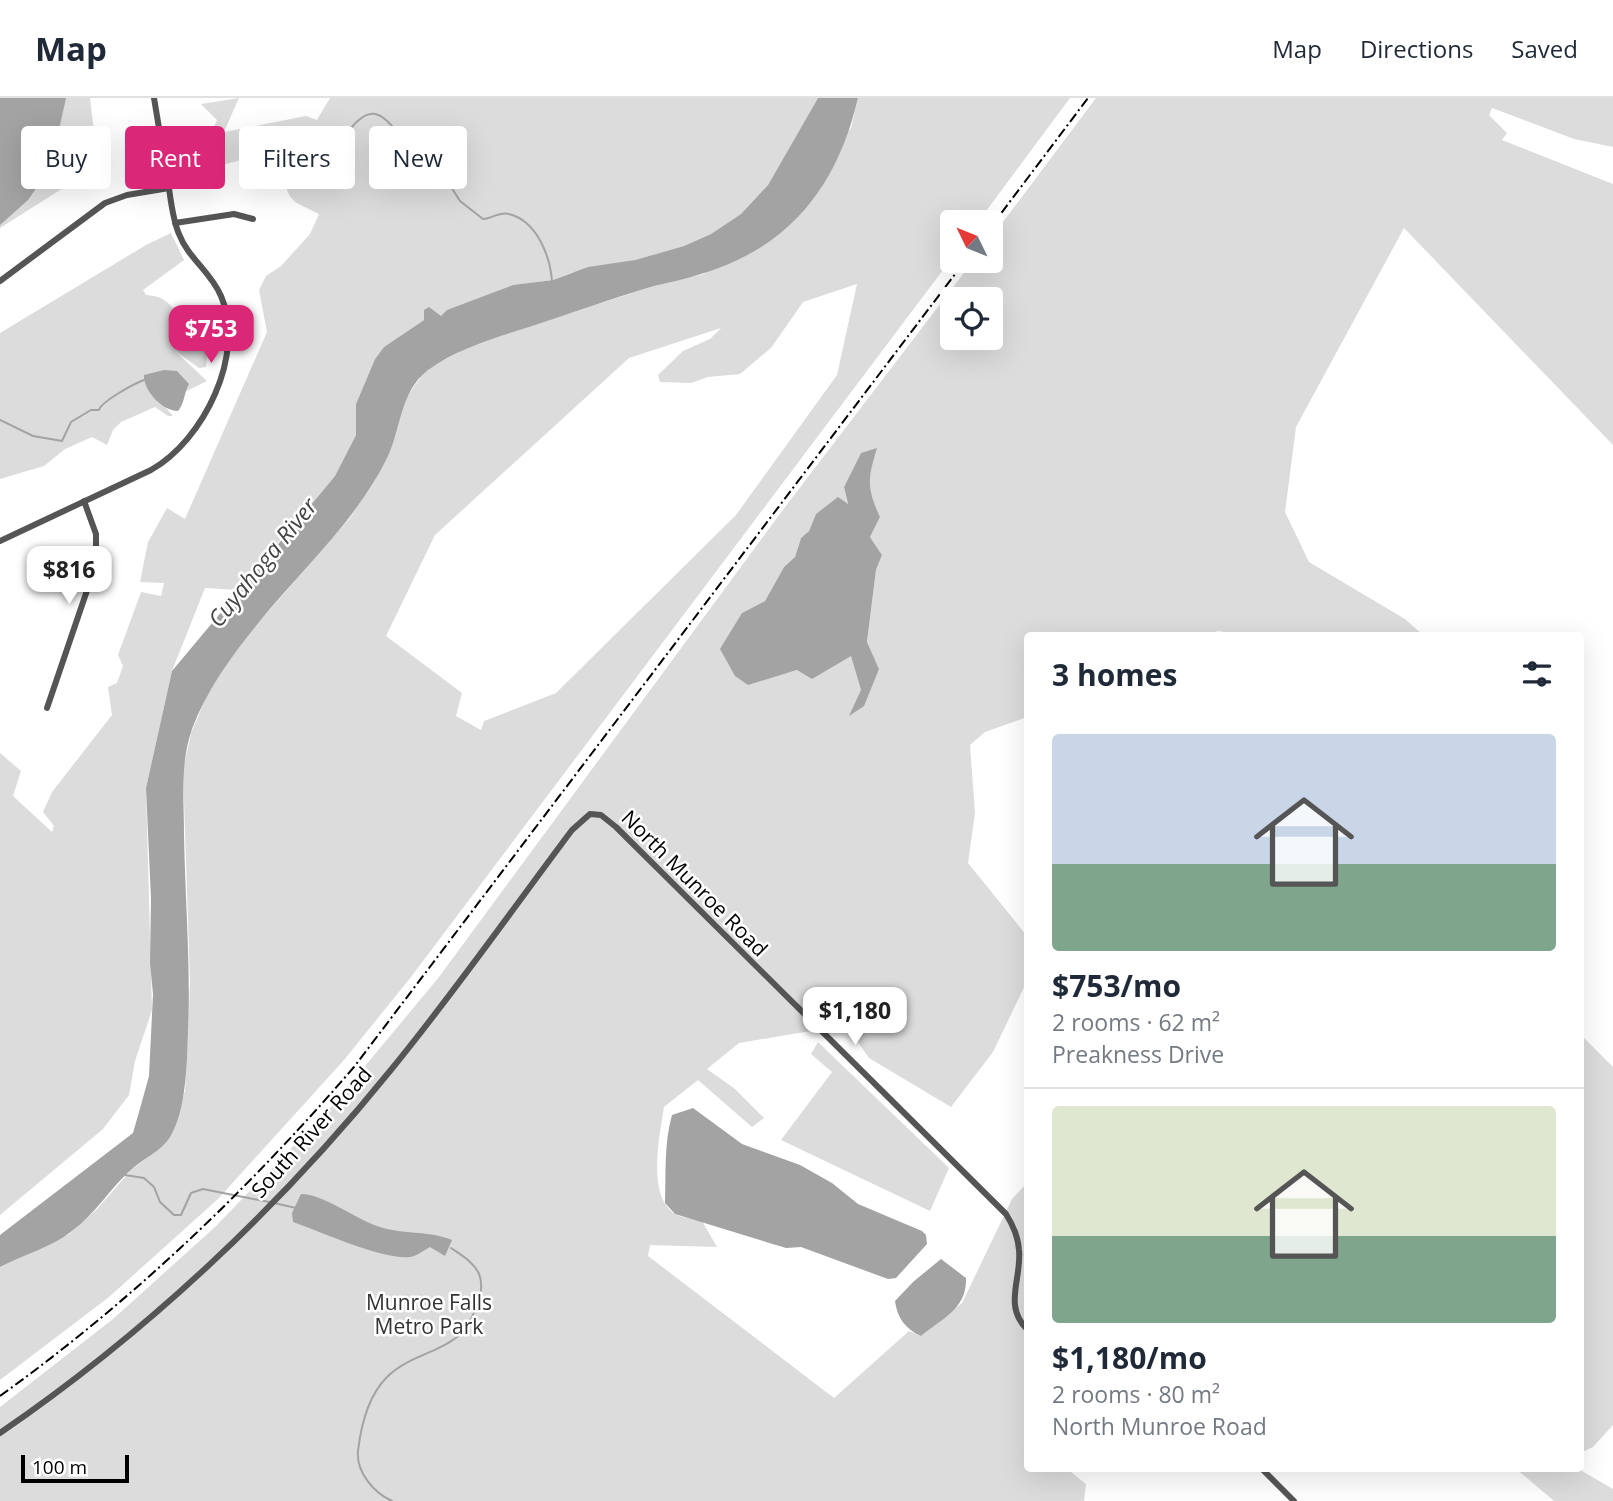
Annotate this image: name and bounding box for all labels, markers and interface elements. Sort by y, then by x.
text: Map [35,26,107,71]
text: Map [1272,32,1322,65]
text: Directions [1360,32,1473,65]
text: Saved [1511,32,1578,65]
chip: Buy [21,126,111,189]
chip: Rent [125,126,225,189]
chip: Filters [239,126,355,189]
chip: New [369,126,467,189]
north arrow [940,210,1003,273]
map controls [940,210,1003,350]
button: locate [940,287,1003,350]
pin: $753 [170,306,252,365]
text: $753 [185,312,237,344]
water label: Cuyahoga River [200,490,325,633]
pin: $816 [28,546,110,606]
text: $816 [43,553,95,585]
text: 3 homes [1052,654,1177,695]
icon: filters [1518,655,1556,693]
icon: home [1241,779,1367,905]
street label: North Munroe Road [616,804,774,962]
text: $753/mo [1052,965,1181,1006]
pin: $1,180 [798,988,912,1047]
text: $1,180 [819,994,891,1026]
text: 2 rooms · 62 m² [1052,1006,1220,1038]
text: Preakness Drive [1052,1038,1224,1070]
street label: South River Road [245,1060,377,1204]
icon: home [1241,1151,1367,1277]
park label: Munroe Falls Metro Park [366,1288,492,1340]
text: $1,180/mo [1052,1337,1207,1378]
text: 2 rooms · 80 m² [1052,1378,1220,1410]
text: North Munroe Road [1052,1410,1267,1442]
scale bar [21,1452,130,1484]
text: 100 m [32,1454,87,1480]

